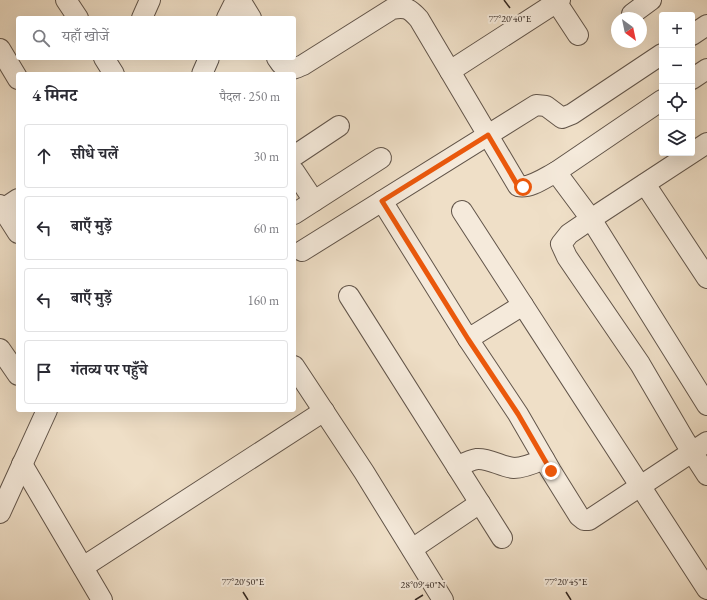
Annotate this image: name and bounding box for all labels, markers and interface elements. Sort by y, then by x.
text: 77°20'40"E [489,12,532,25]
north arrow [611,12,647,48]
map controls [659,12,695,156]
button: + [659,12,695,48]
search box [16,16,296,60]
text: यहाँ खोजें [62,26,109,45]
icon: search [30,27,52,49]
button: − [659,48,695,84]
text: 4 मिनट [32,84,77,106]
button: locate [659,84,695,120]
text: पैदल · 250 m [220,88,280,105]
button: layers [659,120,695,156]
text: सीधे चलें [71,144,118,163]
icon: ahead [33,145,55,167]
text: 30 m [254,148,279,165]
route start [514,178,532,196]
text: बाएँ मुड़ें [71,216,112,235]
icon: left [33,217,55,239]
text: 60 m [254,220,279,237]
text: बाएँ मुड़ें [71,288,112,307]
icon: left [33,289,55,311]
text: 160 m [248,292,279,309]
text: गंतव्य पर पहुँचे [71,360,148,379]
icon: arrive [33,361,55,383]
route end [542,462,560,480]
text: 77°20'50"E [222,575,265,588]
text: 77°20'45"E [545,575,588,588]
text: 28°09'40"N [401,578,446,591]

